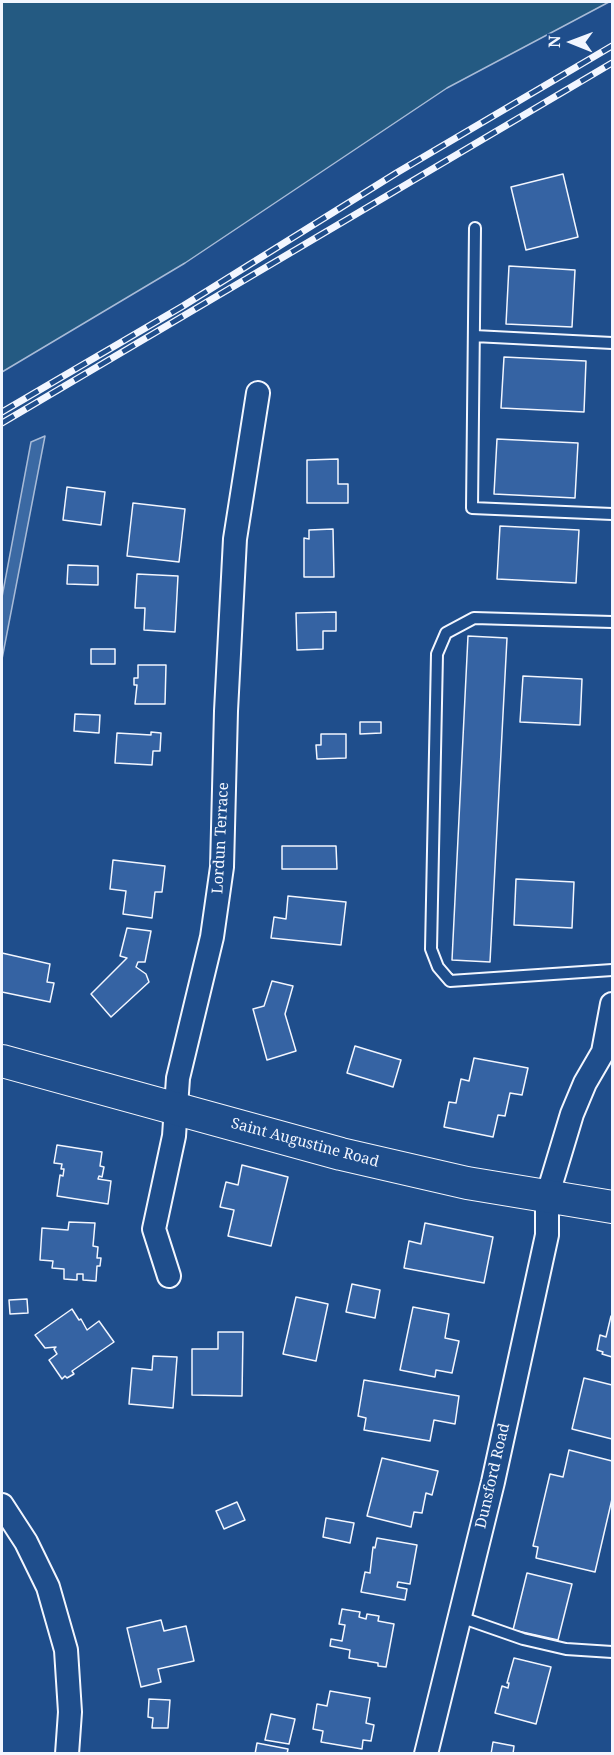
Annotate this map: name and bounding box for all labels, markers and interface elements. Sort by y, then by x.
north arrow [542,12,602,72]
text: N [543,35,565,48]
street label: Lordun Terrace [209,782,233,894]
street label: Saint Augustine Road [229,1115,381,1171]
street label: Dunsford Road [472,1422,514,1530]

